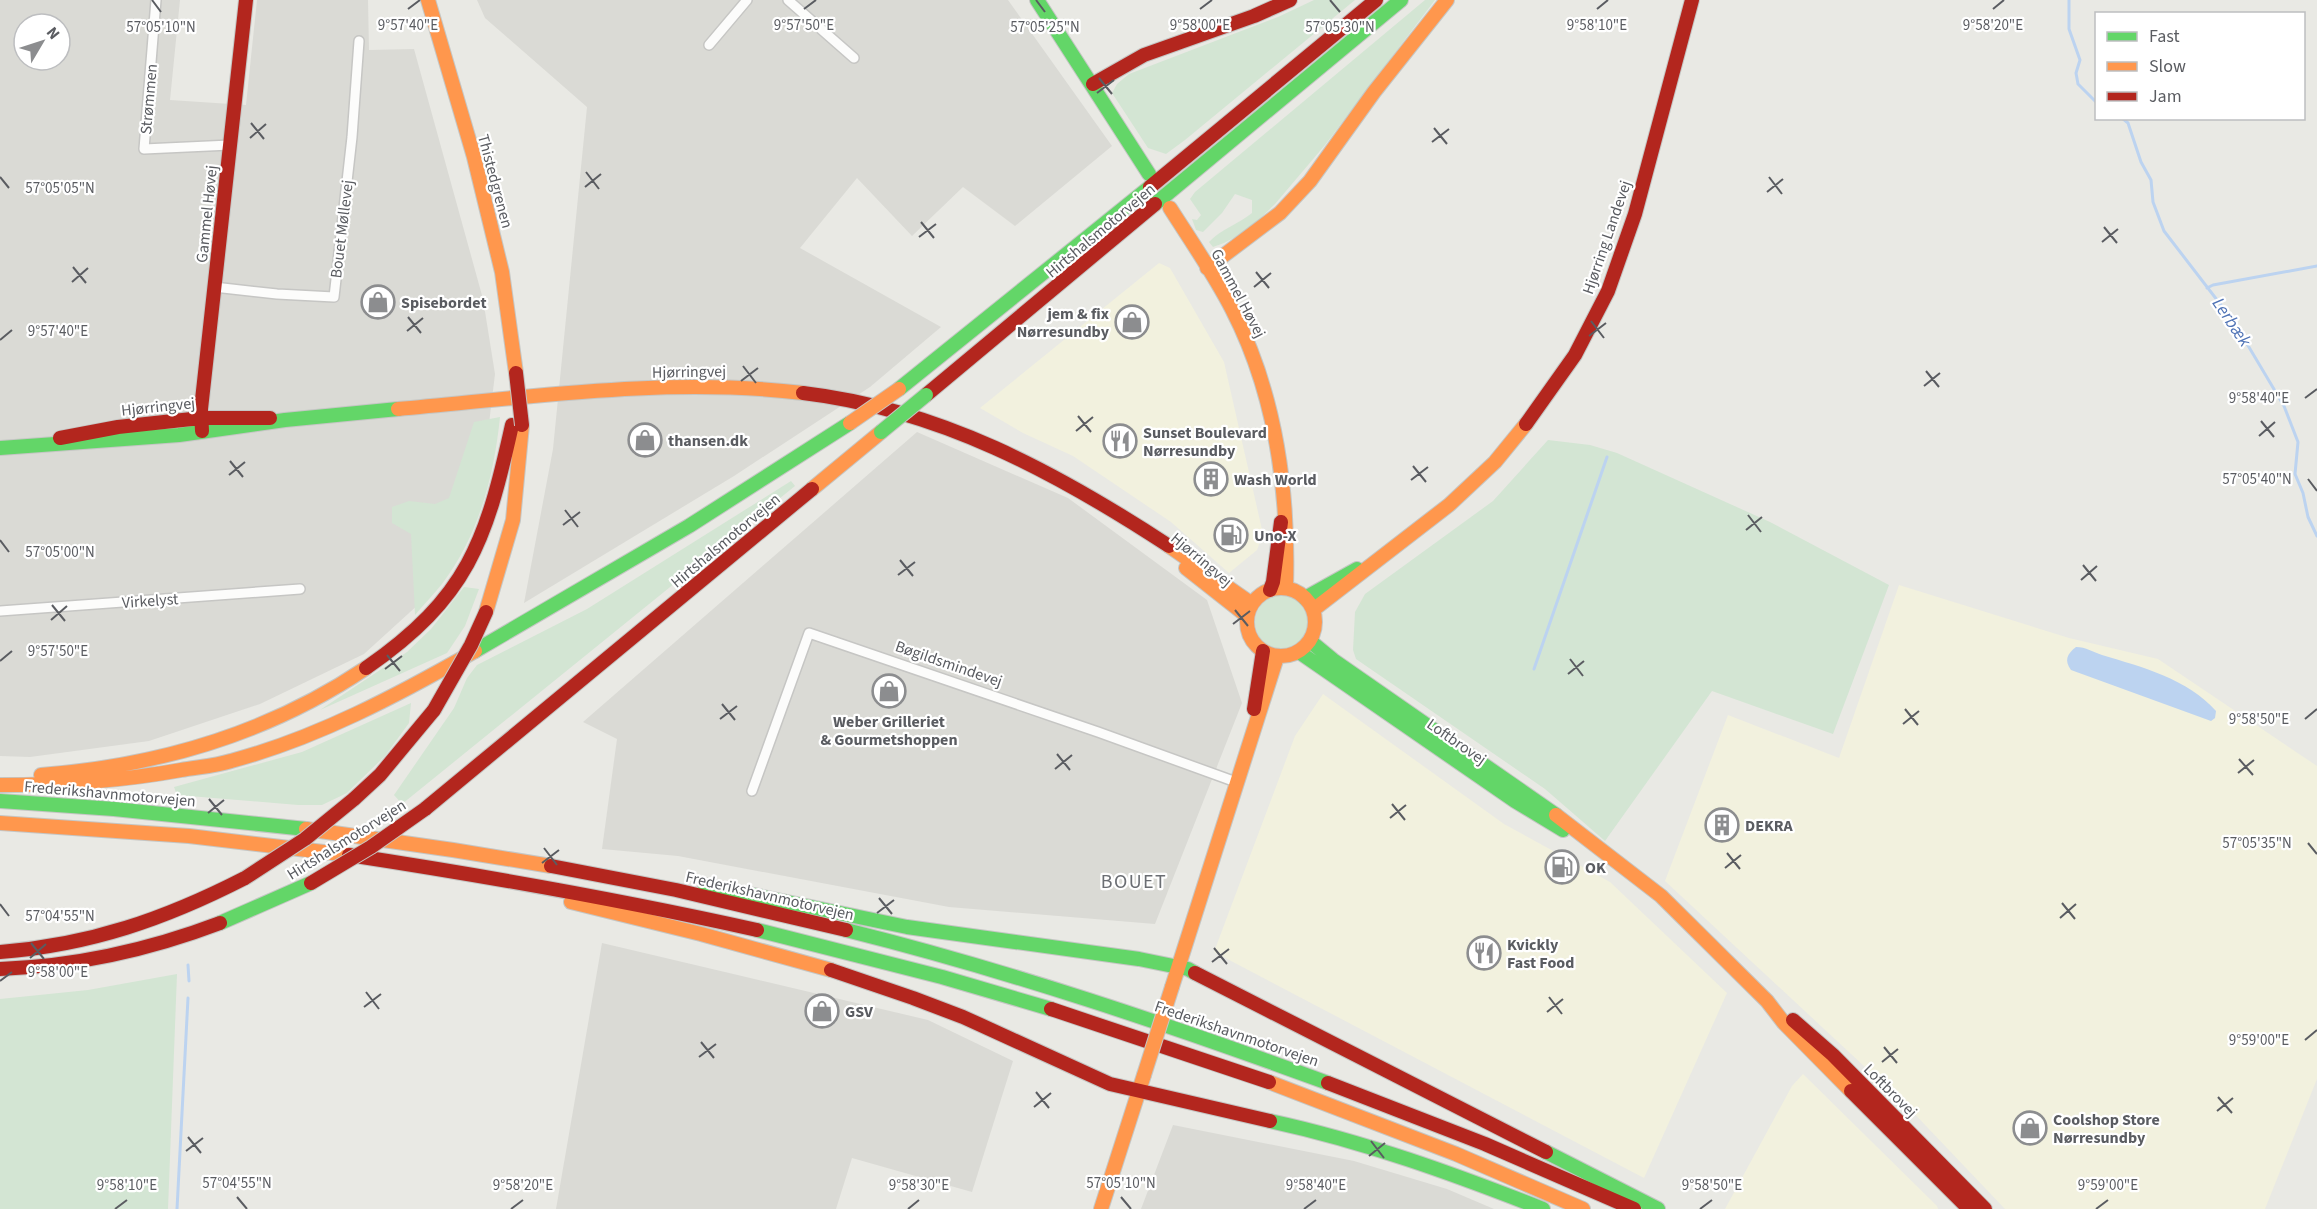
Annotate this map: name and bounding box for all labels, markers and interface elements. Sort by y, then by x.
north arrow [12,12,72,72]
legend [2095,12,2305,120]
text: 9°57'40"E [378,15,438,36]
text: 9°57'50"E [774,15,834,36]
text: 9°58'00"E [1170,15,1230,36]
text: 9°58'10"E [1567,15,1627,36]
text: 9°58'20"E [1963,15,2023,36]
text: 57°05'10"N [126,17,196,38]
text: 57°05'25"N [1010,17,1080,38]
text: 57°05'30"N [1305,17,1375,38]
text: N [41,22,65,44]
text: Fast [2149,24,2180,49]
text: Slow [2149,54,2186,79]
street label: Strømmen [135,63,163,135]
text: Jam [2149,84,2182,109]
street label: Thistedgrenen [472,132,518,231]
street label: Gammel Høvej [191,164,223,264]
text: 57°05'05"N [25,178,95,199]
street label: Hirtshalsmotorvejen [1041,178,1160,283]
street label: Hjørring Landevej [1577,178,1637,297]
street label: Bouet Møllevej [325,179,359,280]
street label: Gammel Høvej [1205,245,1271,342]
shop icon: Spisebordet [360,284,396,320]
place label: Spisebordet [401,292,487,314]
water label: Lerbæk [2206,293,2257,352]
place label: jem & fix Nørresundby [1017,303,1110,343]
shop icon: jem & fix Nørresundby [1114,304,1150,340]
text: 9°57'40"E [28,321,88,342]
street label: Hjørringvej [652,360,726,384]
text: 9°58'40"E [2229,388,2289,409]
street label: Hjørringvej [120,392,196,422]
shop icon: thansen.dk [627,422,663,458]
place label: Sunset Boulevard Nørresundby [1143,422,1267,462]
restaurant icon: Sunset Boulevard Nørresundby [1102,423,1138,459]
place label: thansen.dk [668,430,748,452]
building icon: Wash World [1193,461,1229,497]
place label: Wash World [1234,469,1317,491]
text: 57°05'40"N [2222,469,2292,490]
street label: Hirtshalsmotorvejen [666,488,785,593]
fuel station icon: Uno-X [1213,517,1249,553]
place label: Uno-X [1254,525,1297,547]
street label: Hjørringvej [1166,528,1237,592]
text: 57°05'00"N [25,542,95,563]
street label: Virkelyst [121,588,180,614]
street label: Bøgildsmindevej [892,635,1005,693]
text: 9°57'50"E [28,641,88,662]
shop icon: Weber Grilleriet & Gourmetshoppen [871,673,907,709]
text: 9°58'50"E [2229,709,2289,730]
place label: Weber Grilleriet & Gourmetshoppen [820,711,958,751]
street label: Loftbrovej [1422,713,1491,770]
street label: Frederikshavnmotorvejen [23,776,197,812]
street label: Hirtshalsmotorvejen [283,794,410,885]
building icon: DEKRA [1704,807,1740,843]
place label: DEKRA [1745,815,1793,837]
text: 57°05'35"N [2222,833,2292,854]
fuel station icon: OK [1544,849,1580,885]
place label: OK [1585,857,1606,879]
street label: Frederikshavnmotorvejen [683,866,856,926]
district label: BOUET [1101,868,1167,896]
text: 57°04'55"N [25,906,95,927]
place label: Kvickly Fast Food [1507,934,1574,974]
restaurant icon: Kvickly Fast Food [1466,935,1502,971]
text: 9°58'00"E [28,962,88,983]
shop icon: GSV [804,993,840,1029]
street label: Frederikshavnmotorvejen [1152,995,1322,1072]
place label: GSV [845,1001,874,1023]
text: 9°59'00"E [2229,1030,2289,1051]
street label: Loftbrovej [1859,1059,1922,1122]
place label: Coolshop Store Nørresundby [2053,1109,2160,1149]
shop icon: Coolshop Store Nørresundby [2012,1110,2048,1146]
text: 57°04'55"N [202,1173,272,1194]
text: 57°05'10"N [1086,1173,1156,1194]
text: 9°58'10"E [97,1175,157,1196]
text: 9°58'20"E [493,1175,553,1196]
text: 9°58'30"E [889,1175,949,1196]
text: 9°58'40"E [1286,1175,1346,1196]
text: 9°58'50"E [1682,1175,1742,1196]
text: 9°59'00"E [2078,1175,2138,1196]

